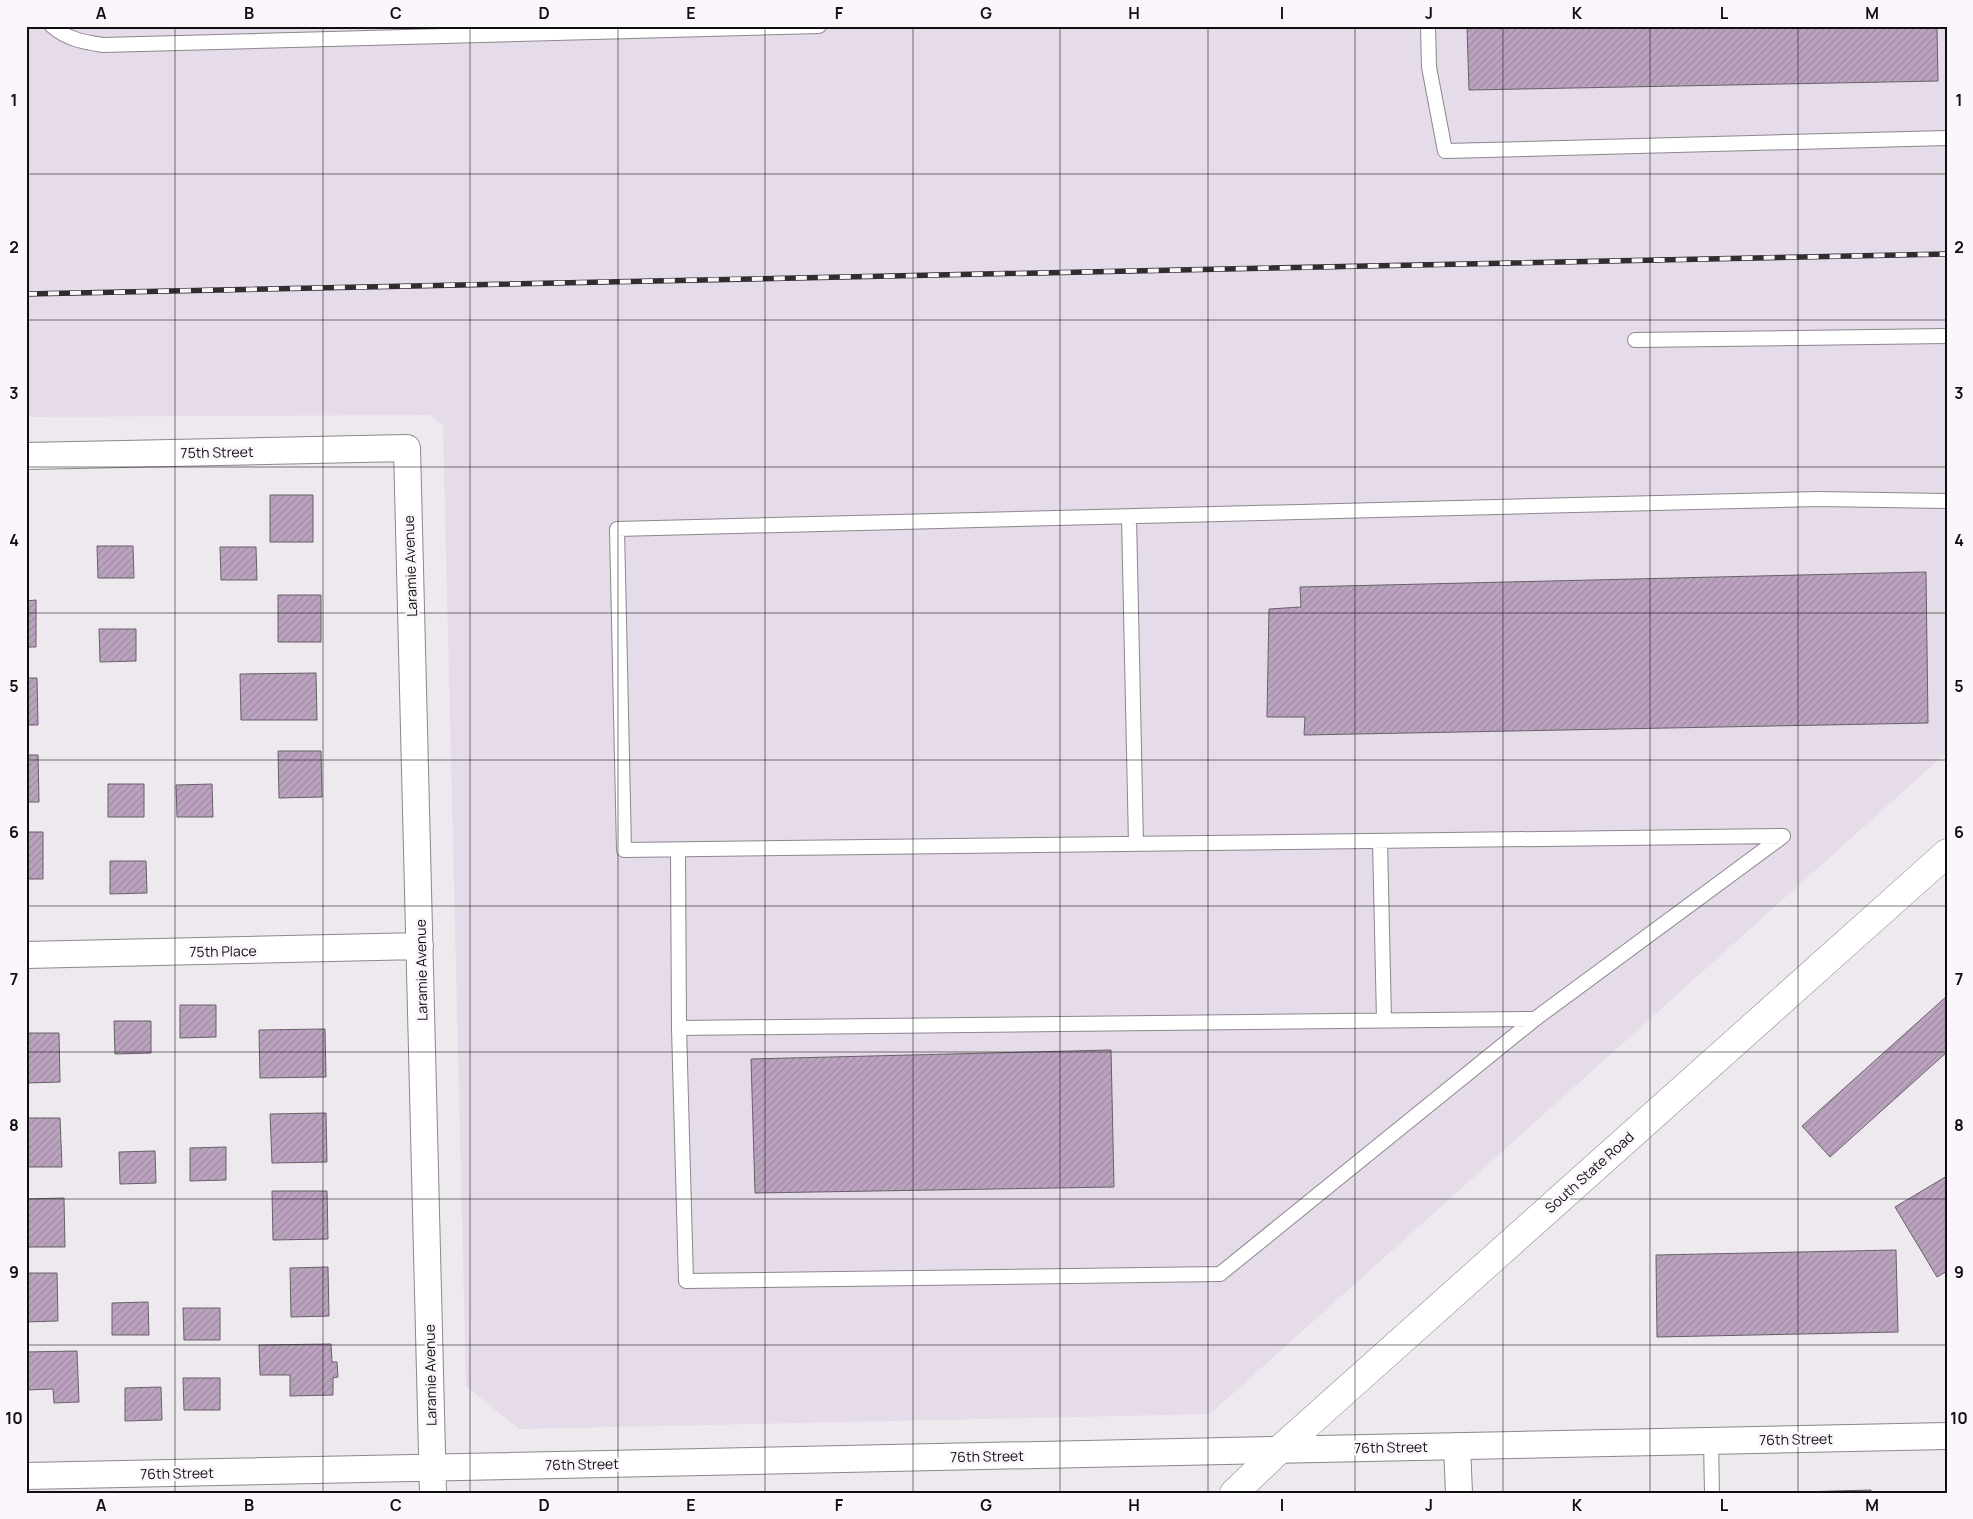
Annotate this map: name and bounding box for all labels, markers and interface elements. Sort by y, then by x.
text: A [96,2,107,24]
text: B [244,2,254,24]
text: C [390,2,402,24]
text: D [538,2,550,24]
text: E [686,2,696,24]
text: F [835,2,844,24]
text: G [980,2,992,24]
text: H [1128,2,1140,24]
text: I [1280,2,1284,24]
text: J [1425,2,1433,24]
text: K [1572,2,1583,24]
text: L [1720,2,1729,24]
text: M [1865,2,1879,24]
text: 1 [10,89,18,111]
text: 1 [1955,89,1963,111]
text: 2 [9,236,19,258]
text: 2 [1954,236,1964,258]
text: 3 [9,382,19,404]
text: 3 [1954,382,1964,404]
street label: 75th Street [180,442,254,462]
street label: Laramie Avenue [399,515,421,617]
text: 4 [9,529,19,551]
text: 4 [1954,529,1964,551]
text: 5 [9,675,19,697]
text: 5 [1954,675,1964,697]
text: 6 [9,821,19,843]
text: 6 [1954,821,1964,843]
street label: Laramie Avenue [411,919,431,1021]
street label: 75th Place [189,941,257,961]
text: 7 [10,968,18,990]
text: 7 [1955,968,1963,990]
text: 8 [9,1114,19,1136]
text: 8 [1954,1114,1964,1136]
street label: South State Road [1540,1127,1638,1217]
text: 9 [9,1261,19,1283]
text: 9 [1954,1261,1964,1283]
street label: Laramie Avenue [420,1324,440,1426]
text: 10 [5,1407,23,1429]
text: 10 [1950,1407,1968,1429]
street label: 76th Street [1759,1429,1833,1449]
street label: 76th Street [1354,1437,1428,1457]
street label: 76th Street [950,1446,1024,1466]
street label: 76th Street [545,1454,619,1474]
street label: 76th Street [140,1463,214,1483]
text: A [96,1494,107,1516]
text: B [244,1494,254,1516]
text: C [390,1494,402,1516]
text: D [538,1494,550,1516]
text: E [686,1494,696,1516]
text: F [835,1494,844,1516]
text: G [980,1494,992,1516]
text: H [1128,1494,1140,1516]
text: I [1280,1494,1284,1516]
text: J [1425,1494,1433,1516]
text: K [1572,1494,1583,1516]
text: L [1720,1494,1729,1516]
text: M [1865,1494,1879,1516]

